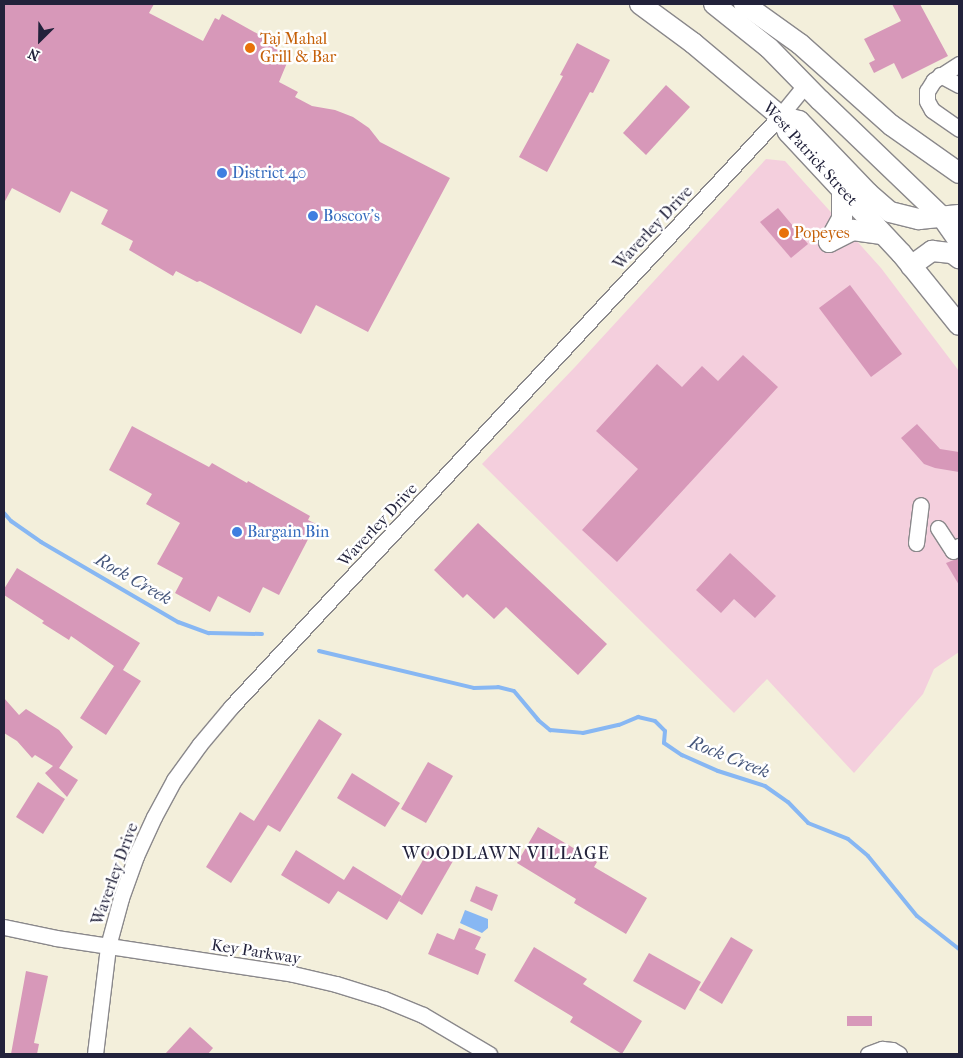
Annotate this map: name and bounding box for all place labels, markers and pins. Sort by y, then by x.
place label: Taj Mahal Grill & Bar [260,29,336,67]
marker: Taj Mahal Grill & Bar [244,42,256,54]
place label: District 40 [232,163,306,183]
marker: District 40 [216,167,228,179]
place label: Boscov's [323,206,380,226]
marker: Boscov's [307,210,319,222]
place label: Popeyes [794,223,850,243]
marker: Popeyes [778,227,790,239]
place label: Bargain Bin [247,522,329,542]
marker: Bargain Bin [231,526,243,538]

